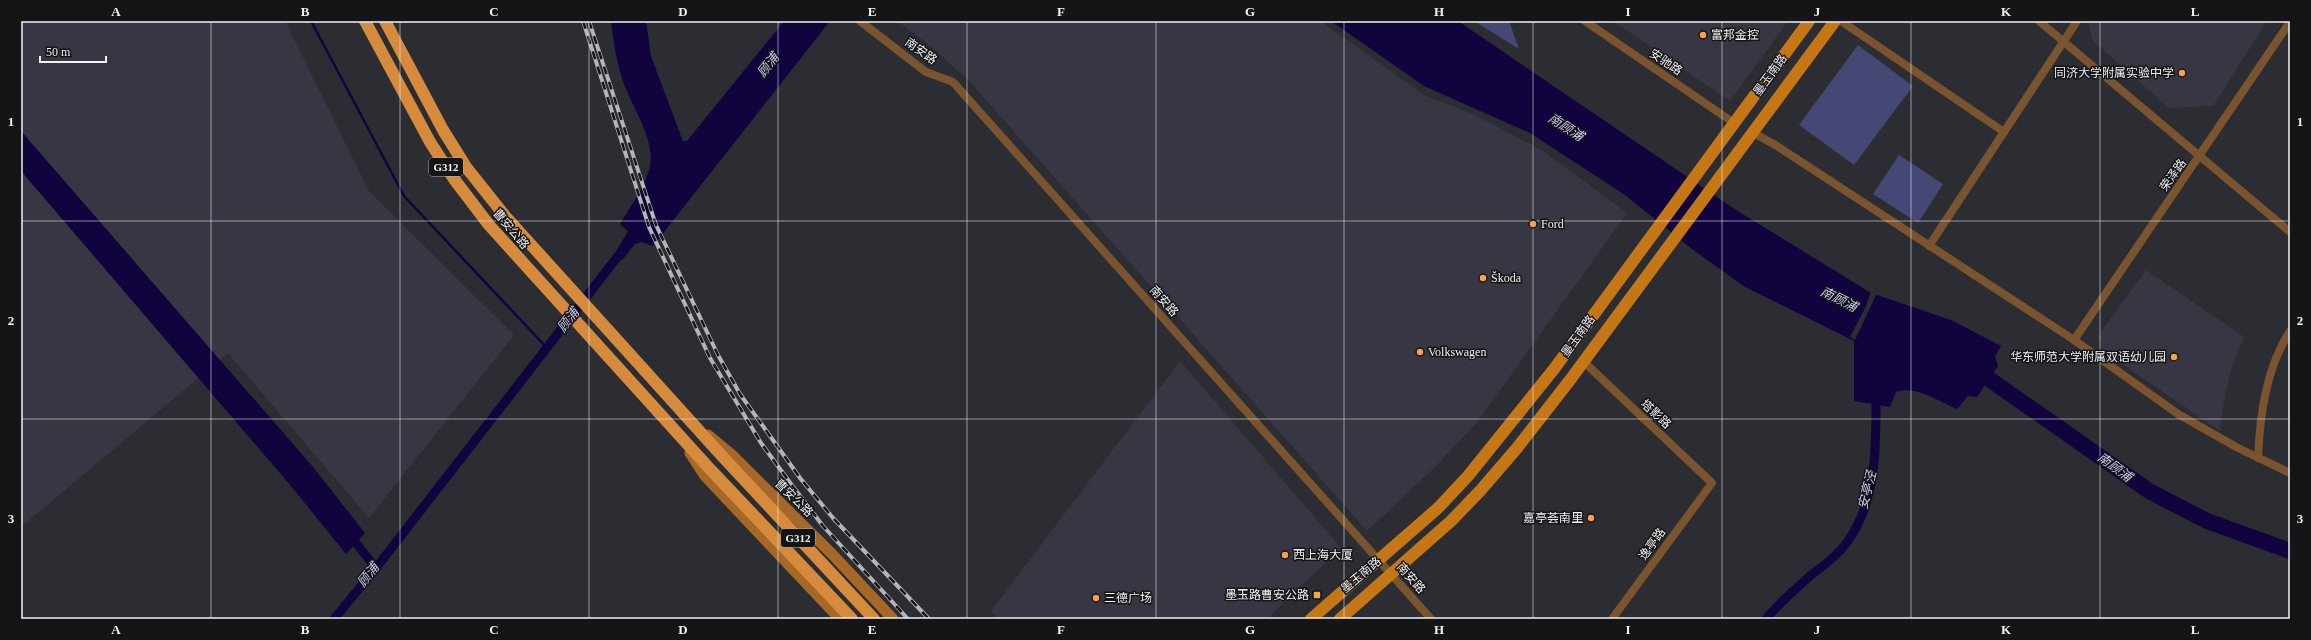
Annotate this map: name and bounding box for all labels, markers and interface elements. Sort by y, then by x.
text: A [111,4,121,19]
text: B [301,4,310,19]
text: C [489,4,499,19]
text: D [678,4,688,19]
text: E [868,4,876,19]
text: F [1057,4,1065,19]
text: G [1245,4,1255,19]
text: H [1434,4,1444,19]
text: I [1625,4,1631,19]
text: J [1814,4,1821,19]
text: K [2001,4,2012,19]
text: L [2191,4,2200,19]
place label: 富邦金控 [1711,28,1759,42]
marker: 富邦金控 [1698,30,1708,40]
street label: 南安路 [902,35,940,67]
scale bar [40,38,106,64]
text: 50 m [46,45,71,59]
street label: 安驰路 [1647,46,1685,78]
water label: 顾浦 [754,49,783,80]
street label: 墨玉南路 [1750,51,1790,99]
place label: 同济大学附属实验中学 [2054,66,2174,80]
marker: 同济大学附属实验中学 [2177,68,2187,78]
water label: 南顾浦 [1546,110,1588,145]
text: 1 [8,114,14,129]
text: 1 [2297,114,2303,129]
street label: 荣泽路 [2157,156,2189,194]
road number: G312 [429,158,463,176]
street label: 曹安公路 [490,206,532,252]
place label: Ford [1541,217,1564,231]
marker: Ford [1528,219,1538,229]
place label: Škoda [1491,271,1522,285]
marker: Škoda [1478,273,1488,283]
street label: 南安路 [1147,283,1181,319]
water label: 南顾浦 [1818,283,1862,315]
water label: 顾浦 [554,304,583,335]
street label: 墨玉南路 [1558,312,1598,360]
text: 2 [8,313,14,328]
text: 2 [2297,313,2303,328]
place label: Volkswagen [1428,345,1486,359]
marker: Volkswagen [1415,347,1425,357]
place label: 华东师范大学附属双语幼儿园 [2010,350,2166,364]
marker: 华东师范大学附属双语幼儿园 [2169,352,2179,362]
street label: 塔影路 [1638,397,1674,431]
water label: 南顾浦 [2095,449,2137,486]
water label: 安亭泾 [1855,467,1879,511]
street label: 曹安公路 [772,476,816,520]
text: 3 [8,511,15,526]
place label: 嘉亭荟南里 [1523,511,1583,525]
text: 3 [2297,511,2304,526]
marker: 嘉亭荟南里 [1586,513,1596,523]
street label: 逸亭路 [1636,525,1668,563]
road number: G312 [781,529,815,547]
place label: 西上海大厦 [1293,548,1353,562]
marker: 西上海大厦 [1280,550,1290,560]
street label: 墨玉南路 [1338,554,1384,596]
water label: 顾浦 [354,559,383,590]
street label: 南安路 [1394,560,1428,596]
place label: 墨玉路曹安公路 [1225,588,1309,602]
marker: 墨玉路曹安公路 [1312,590,1322,600]
place label: 三德广场 [1104,591,1152,605]
marker: 三德广场 [1091,593,1101,603]
text: A [111,622,121,637]
text: B [301,622,310,637]
text: C [489,622,499,637]
text: D [678,622,688,637]
text: E [868,622,876,637]
text: F [1057,622,1065,637]
text: G [1245,622,1255,637]
text: H [1434,622,1444,637]
text: I [1625,622,1631,637]
text: J [1814,622,1821,637]
text: K [2001,622,2012,637]
text: L [2191,622,2200,637]

